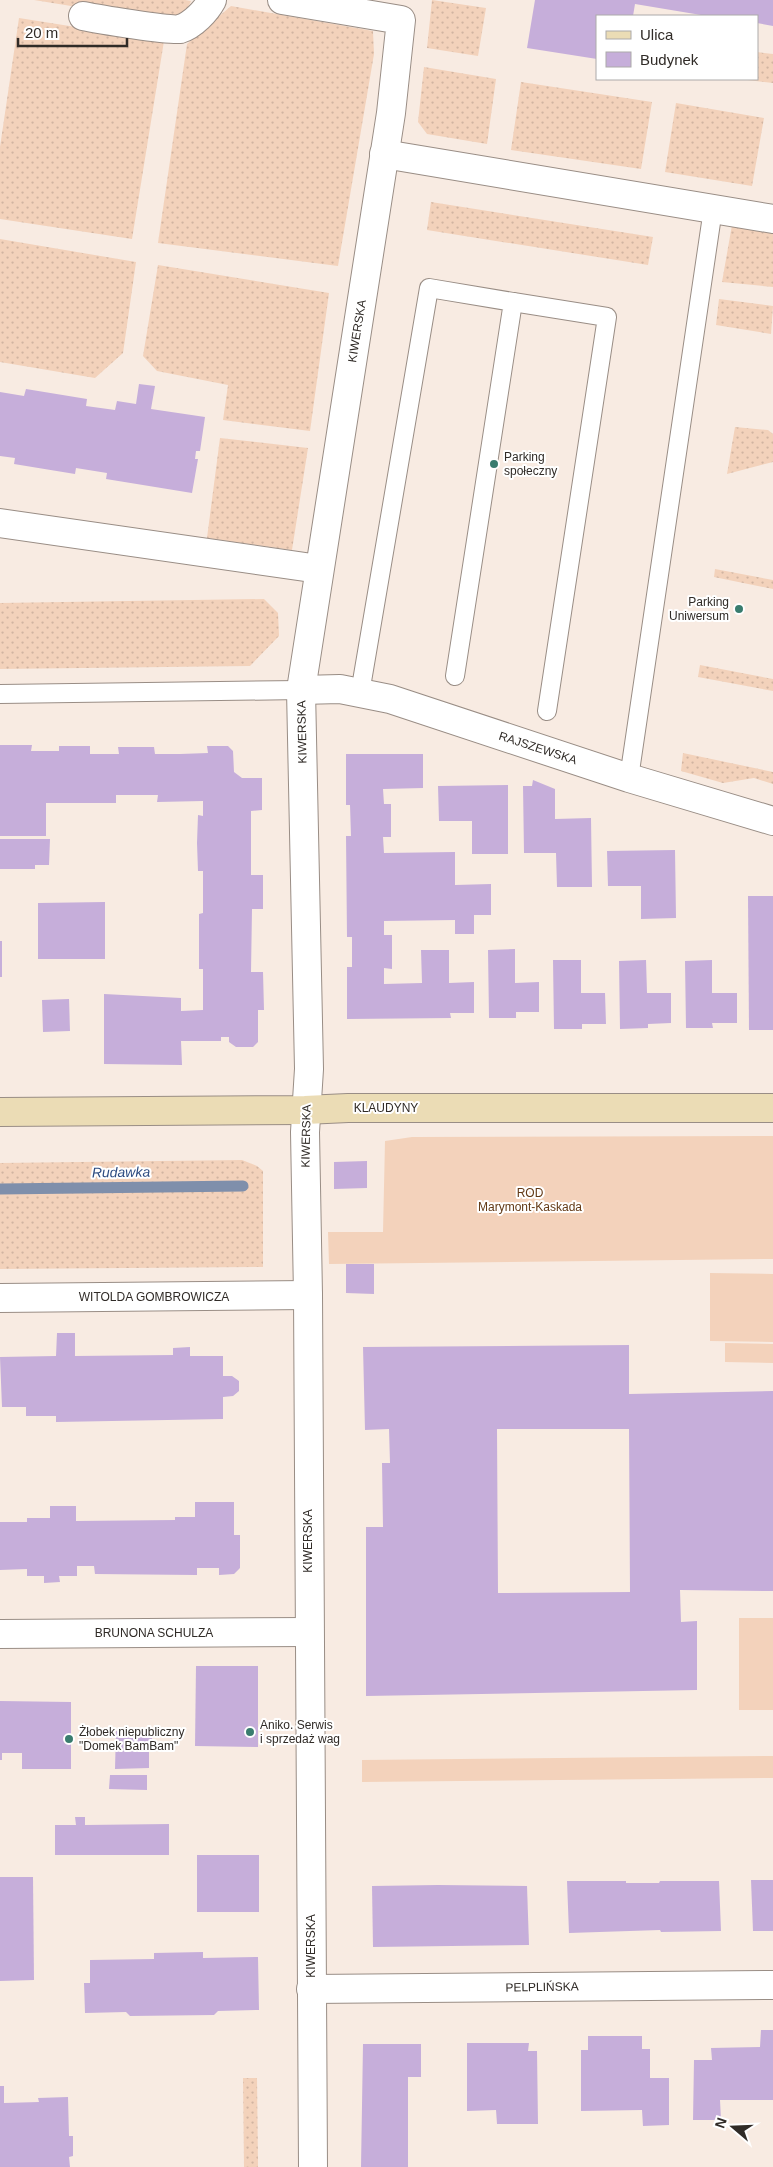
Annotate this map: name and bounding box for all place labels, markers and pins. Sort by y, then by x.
place label: Parking społeczny [504,450,557,478]
marker: Parking społeczny [488,458,500,470]
place label: Parking Uniwersum [669,595,729,623]
marker: Parking Uniwersum [733,603,745,615]
place label: Aniko. Serwis i sprzedaż wag [260,1718,340,1746]
place label: Żłobek niepubliczny "Domek BamBam" [79,1725,184,1753]
marker: Aniko. Serwis i sprzedaż wag [244,1726,256,1738]
marker: Żłobek niepubliczny "Domek BamBam" [63,1733,75,1745]

